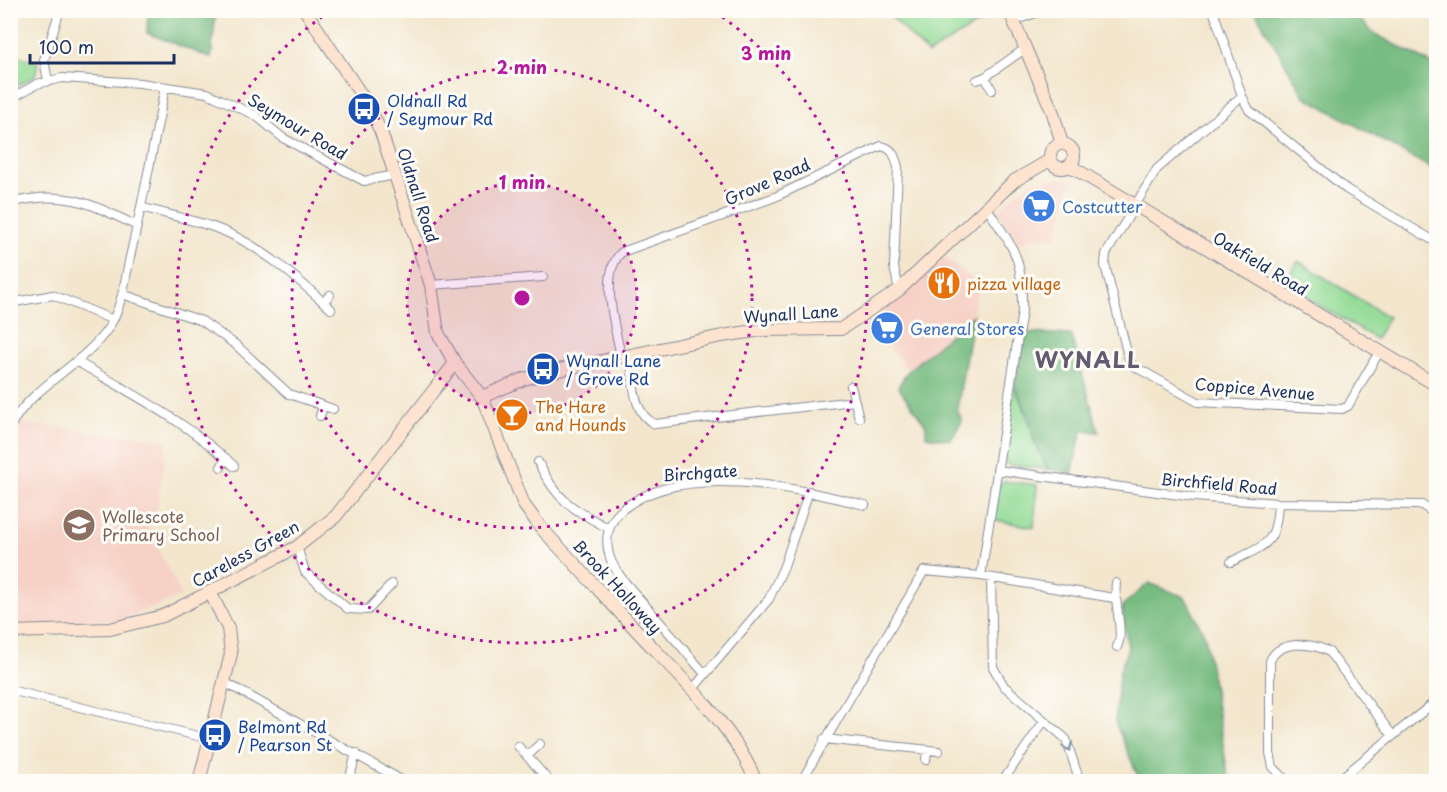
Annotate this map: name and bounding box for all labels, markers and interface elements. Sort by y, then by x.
scale bar [30,27,174,65]
text: 100 m [39,33,94,60]
text: 3 min [741,39,791,66]
text: 2 min [497,53,547,80]
street label: Seymour Road [244,87,352,165]
place label: Oldnall Rd / Seymour Rd [387,88,493,130]
bus stop icon: Oldnall Rd / Seymour Rd [346,91,382,127]
street label: Oldnall Road [392,144,446,246]
street label: Grove Road [720,151,814,211]
text: 1 min [499,168,545,195]
supermarket icon: Costcutter [1021,188,1057,224]
place label: Costcutter [1062,194,1143,218]
street label: Oakfield Road [1209,225,1313,301]
restaurant icon: pizza village [926,265,962,301]
place label: pizza village [967,271,1061,295]
centre of rings [512,288,532,308]
street label: Wynall Lane [743,298,839,328]
supermarket icon: General Stores [869,310,905,346]
place label: General Stores [910,316,1024,340]
district label: WYNALL [1035,342,1141,375]
place label: Wynall Lane / Grove Rd [566,348,661,390]
bus stop icon: Wynall Lane / Grove Rd [525,351,561,387]
street label: Coppice Avenue [1194,371,1316,405]
place label: The Hare and Hounds [535,394,626,436]
bar icon: The Hare and Hounds [494,397,530,433]
street label: Birchgate [662,457,738,487]
street label: Birchfield Road [1160,466,1278,500]
place label: Wollescote Primary School [102,504,220,546]
school or university icon: Wollescote Primary School [61,507,97,543]
street label: Careless Green [187,514,303,592]
street label: Brook Holloway [568,534,668,638]
place label: Belmont Rd / Pearson St [238,714,332,756]
bus stop icon: Belmont Rd / Pearson St [197,717,233,753]
one-way arrow [1060,741,1073,752]

